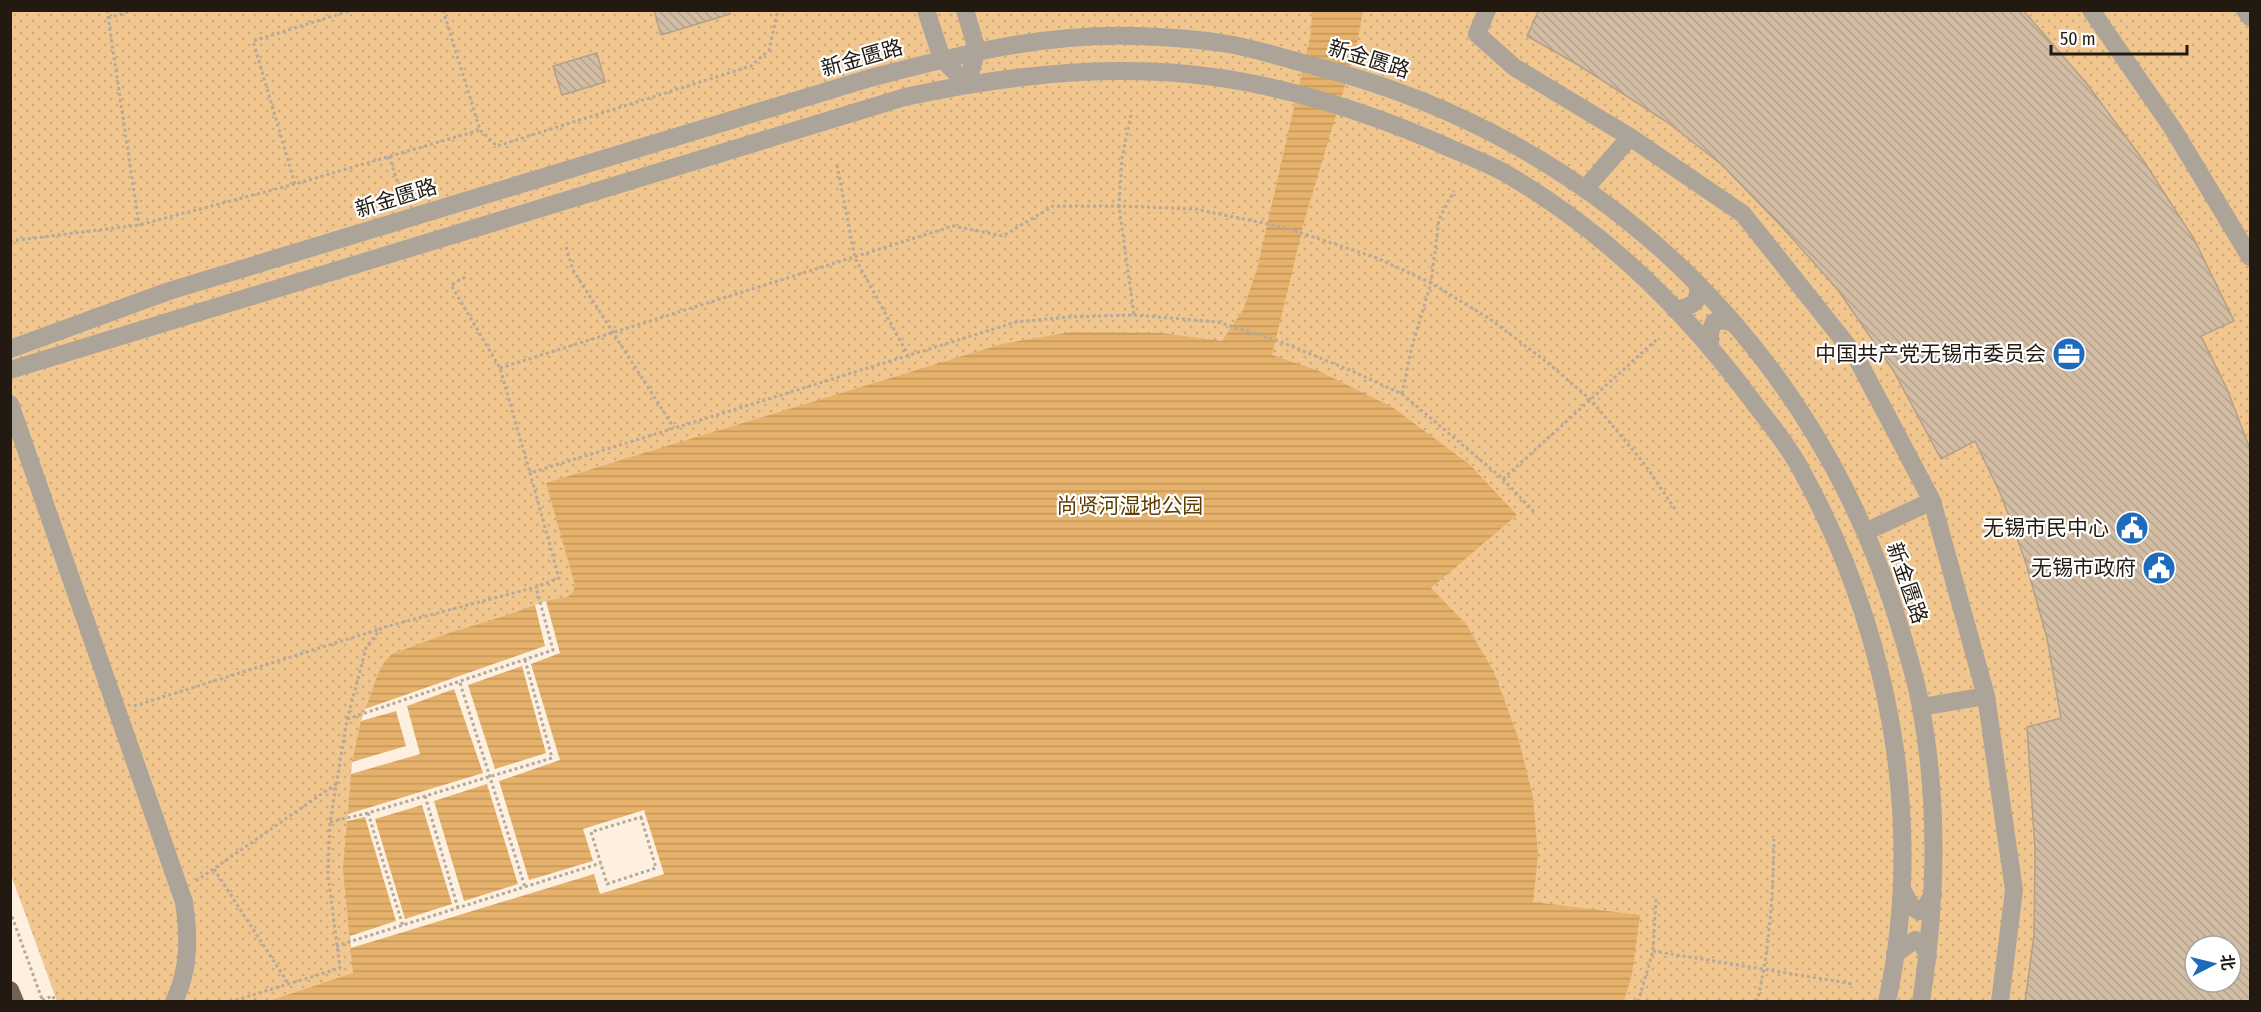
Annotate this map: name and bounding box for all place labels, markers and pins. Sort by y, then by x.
office icon: 中国共产党无锡市委员会 [2051,336,2087,372]
place label: 中国共产党无锡市委员会 [1815,341,2046,367]
public building icon: 无锡市民中心 [2114,510,2150,546]
place label: 无锡市民中心 [1983,515,2109,541]
public building icon: 无锡市政府 [2141,550,2177,586]
place label: 无锡市政府 [2031,555,2136,581]

